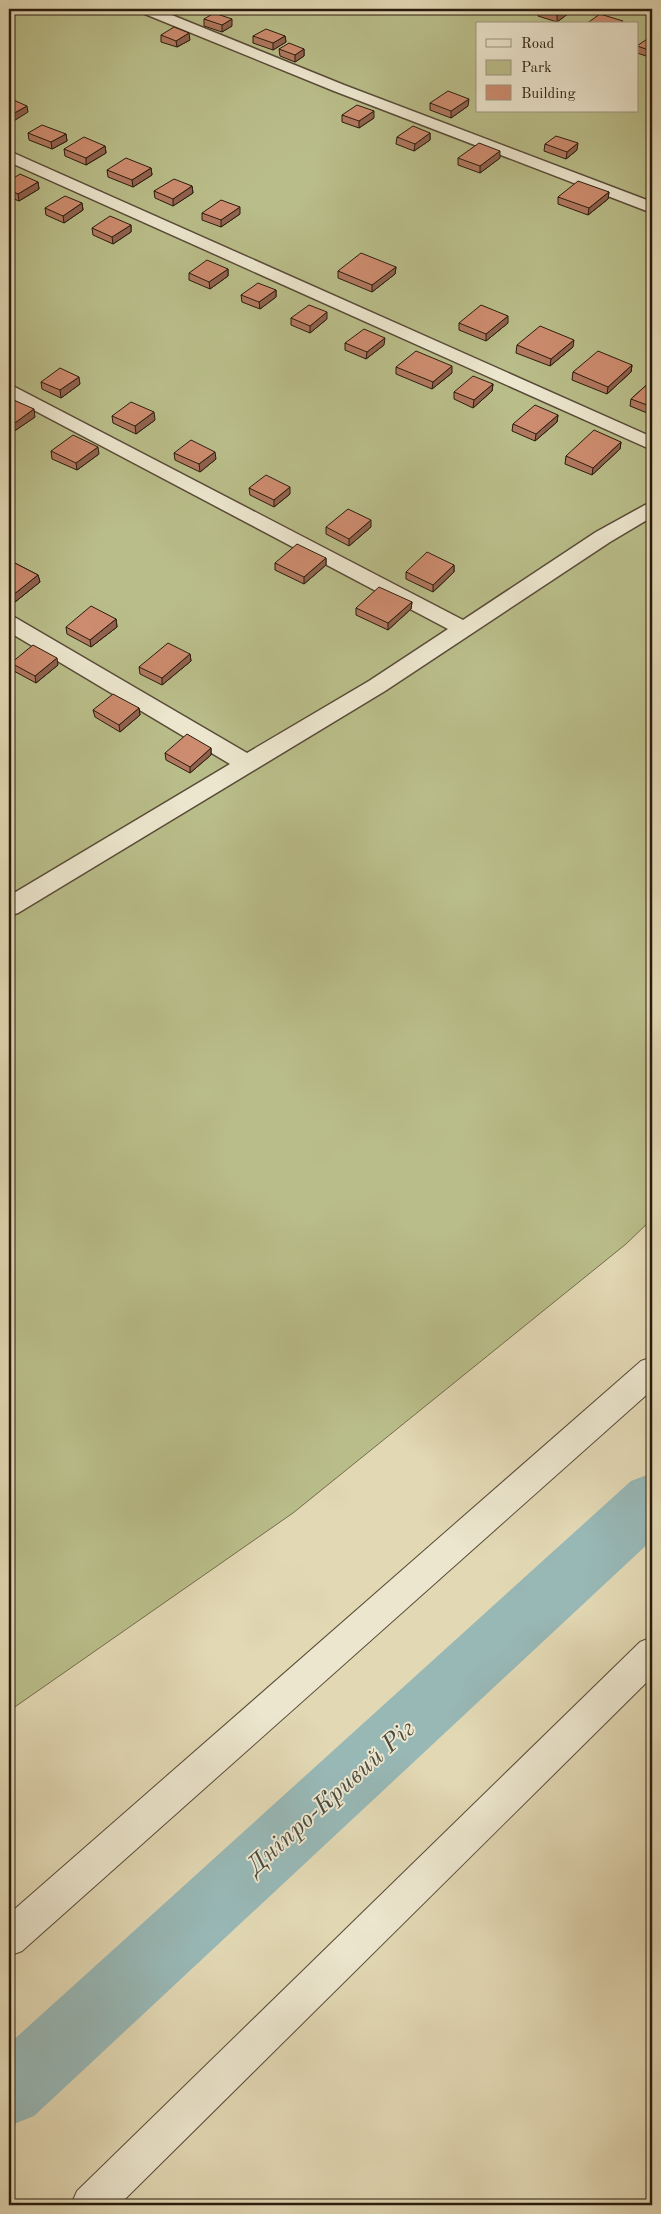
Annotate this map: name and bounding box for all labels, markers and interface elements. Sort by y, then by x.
legend [476,22,638,112]
text: Road [521,37,555,52]
text: Park [521,61,552,76]
text: Building [521,87,576,102]
water label: Дніпро-Кривий Ріг [241,1716,421,1882]

